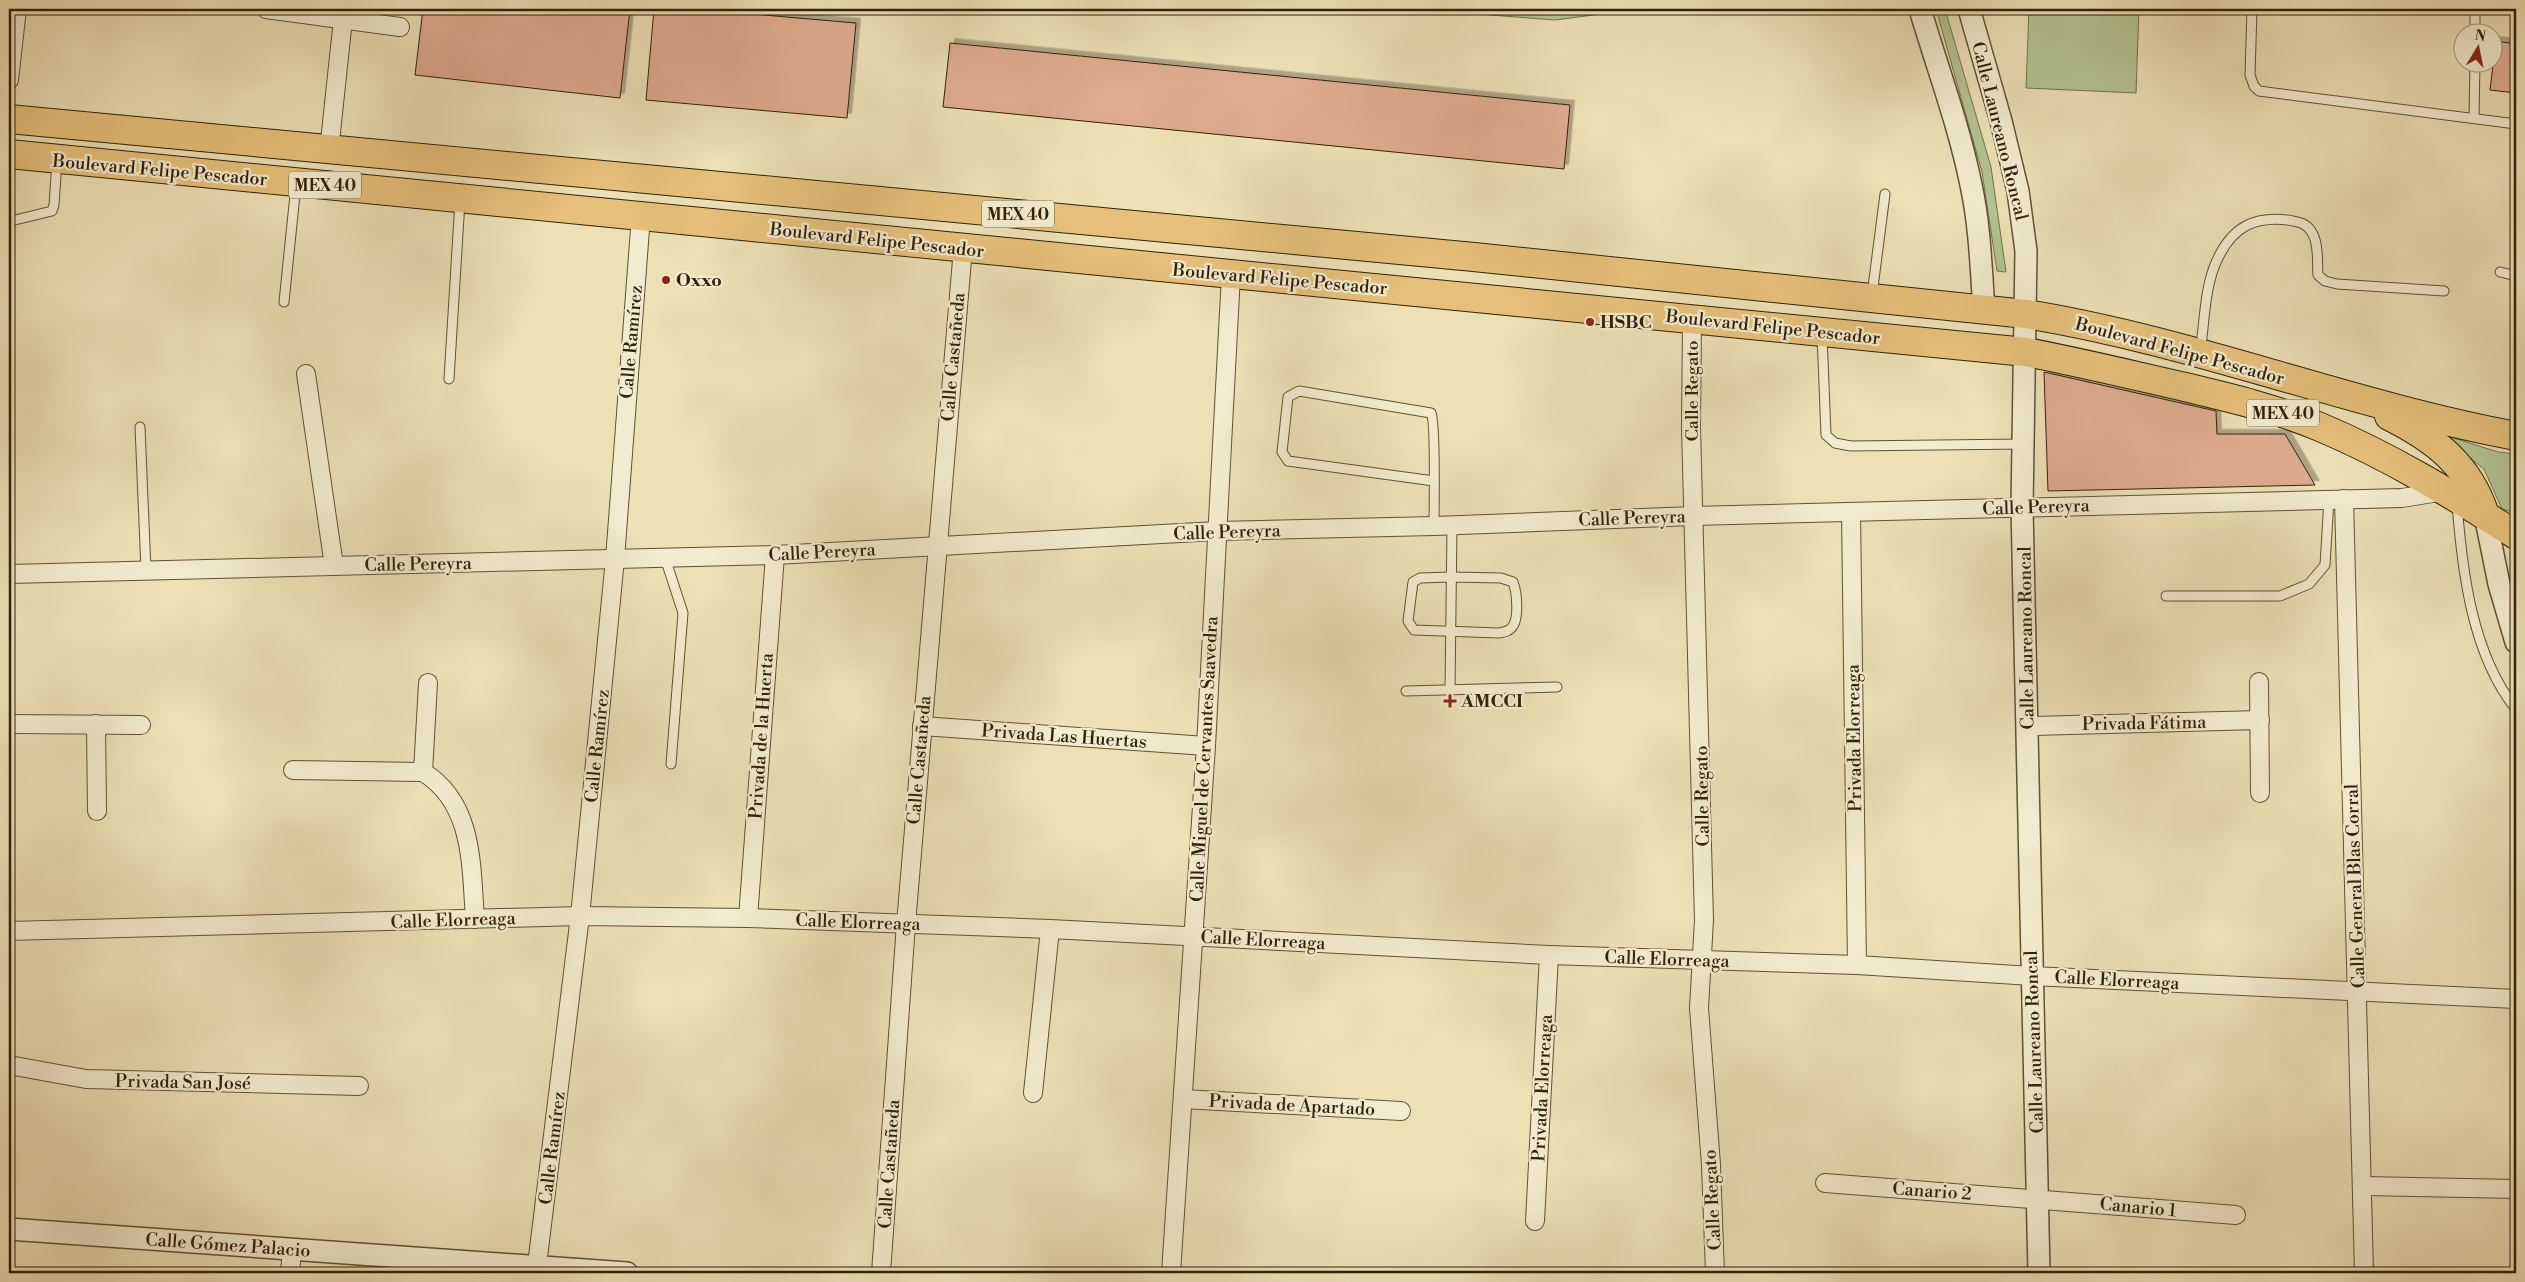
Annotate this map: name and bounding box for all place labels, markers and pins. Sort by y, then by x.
place label: Oxxo [676,269,722,292]
marker: Oxxo [660,274,672,286]
place label: HSBC [1600,311,1651,334]
marker: HSBC [1584,316,1596,328]
place label: AMCCI [1460,690,1523,713]
marker: AMCCI [1443,694,1457,708]

